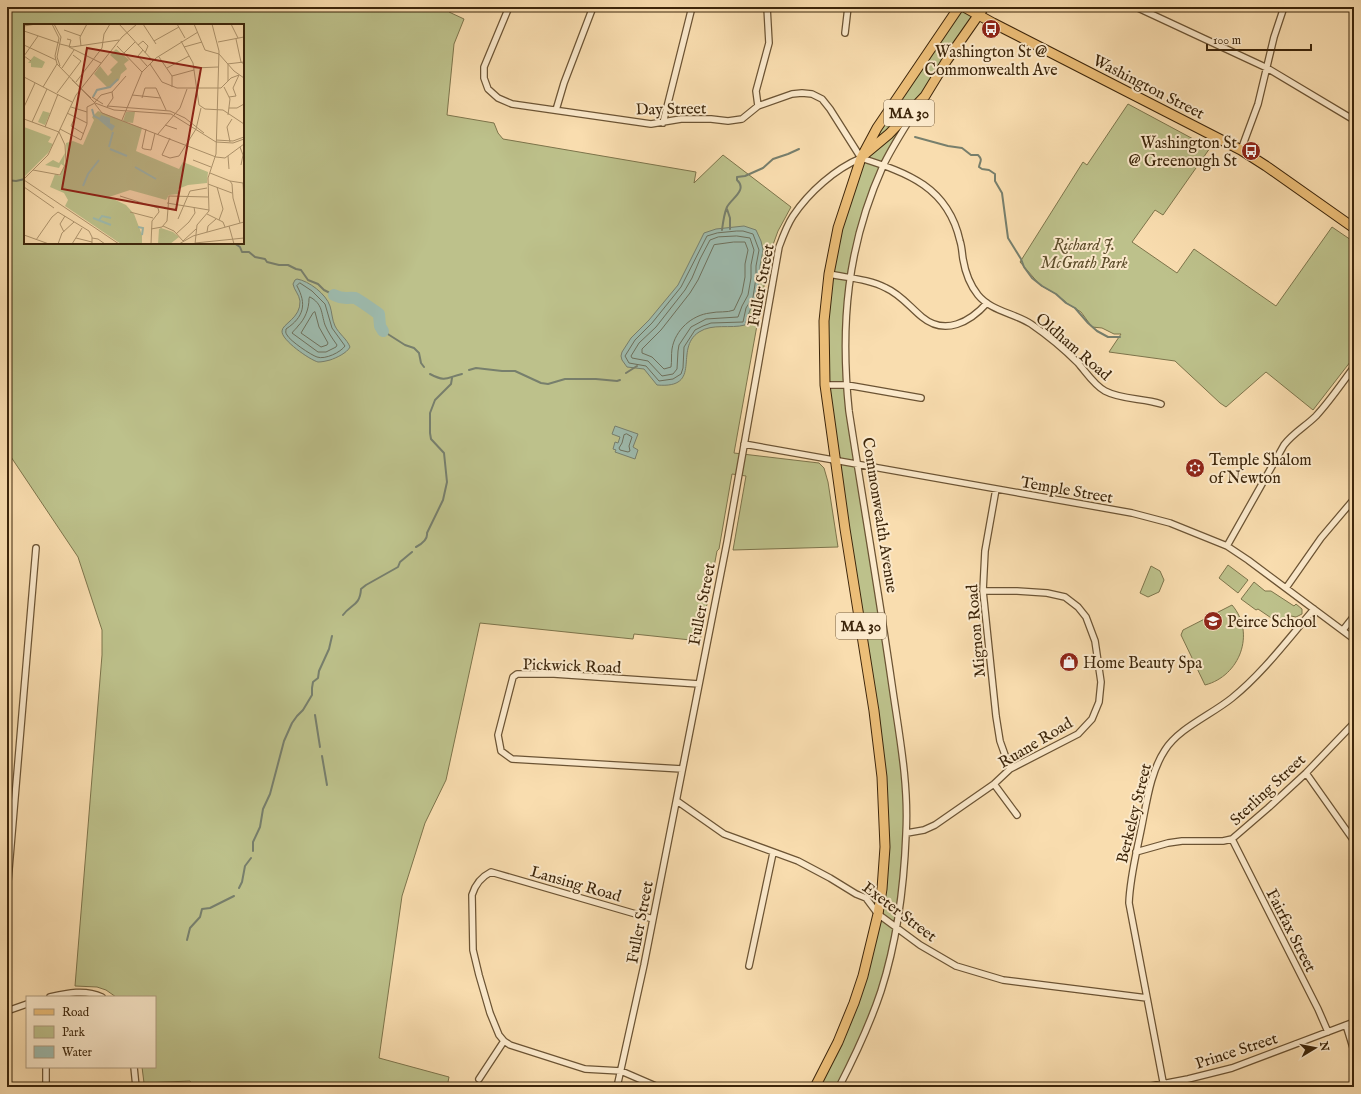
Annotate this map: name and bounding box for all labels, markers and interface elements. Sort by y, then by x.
bus stop icon: Washington St @ Commonwealth Ave [980,18,1002,40]
inset map [24,24,244,244]
scale bar [1207,26,1311,52]
text: 100 m [1213,33,1241,48]
place label: Washington St @ Commonwealth Ave [924,43,1058,81]
street label: Washington Street [1089,51,1208,125]
street label: Day Street [636,99,707,121]
road number: MA 30 [884,100,934,126]
place label: Washington St @ Greenough St [1128,134,1238,172]
bus stop icon: Washington St @ Greenough St [1240,140,1262,162]
park label: Richard J. McGrath Park [1040,236,1128,274]
street label: Fuller Street [744,242,780,328]
street label: Oldham Road [1031,309,1115,386]
street label: Commonwealth Avenue [857,436,901,594]
place label: Temple Shalom of Newton [1209,451,1312,489]
synagogue icon: Temple Shalom of Newton [1184,457,1206,479]
street label: Temple Street [1019,473,1115,509]
street label: Fuller Street [685,561,721,647]
street label: Mignon Road [963,583,991,678]
school or university icon: Peirce School [1202,610,1224,632]
road number: MA 30 [836,613,886,639]
place label: Peirce School [1227,613,1317,633]
shop icon: Home Beauty Spa [1058,651,1080,673]
place label: Home Beauty Spa [1083,654,1202,674]
street label: Pickwick Road [522,655,622,679]
street label: Ruane Road [995,714,1077,774]
street label: Sterling Street [1226,750,1311,831]
street label: Berkeley Street [1113,761,1157,866]
street label: Lansing Road [528,862,624,908]
street label: Exeter Street [858,878,940,947]
street label: Fuller Street [623,879,659,965]
street label: Fairfax Street [1261,886,1320,976]
legend [26,996,156,1068]
text: Road [62,1005,90,1020]
text: Park [62,1025,85,1040]
north arrow [1295,1028,1335,1068]
street label: Prince Street [1193,1029,1281,1075]
text: N [1316,1040,1332,1053]
text: Water [62,1045,93,1060]

